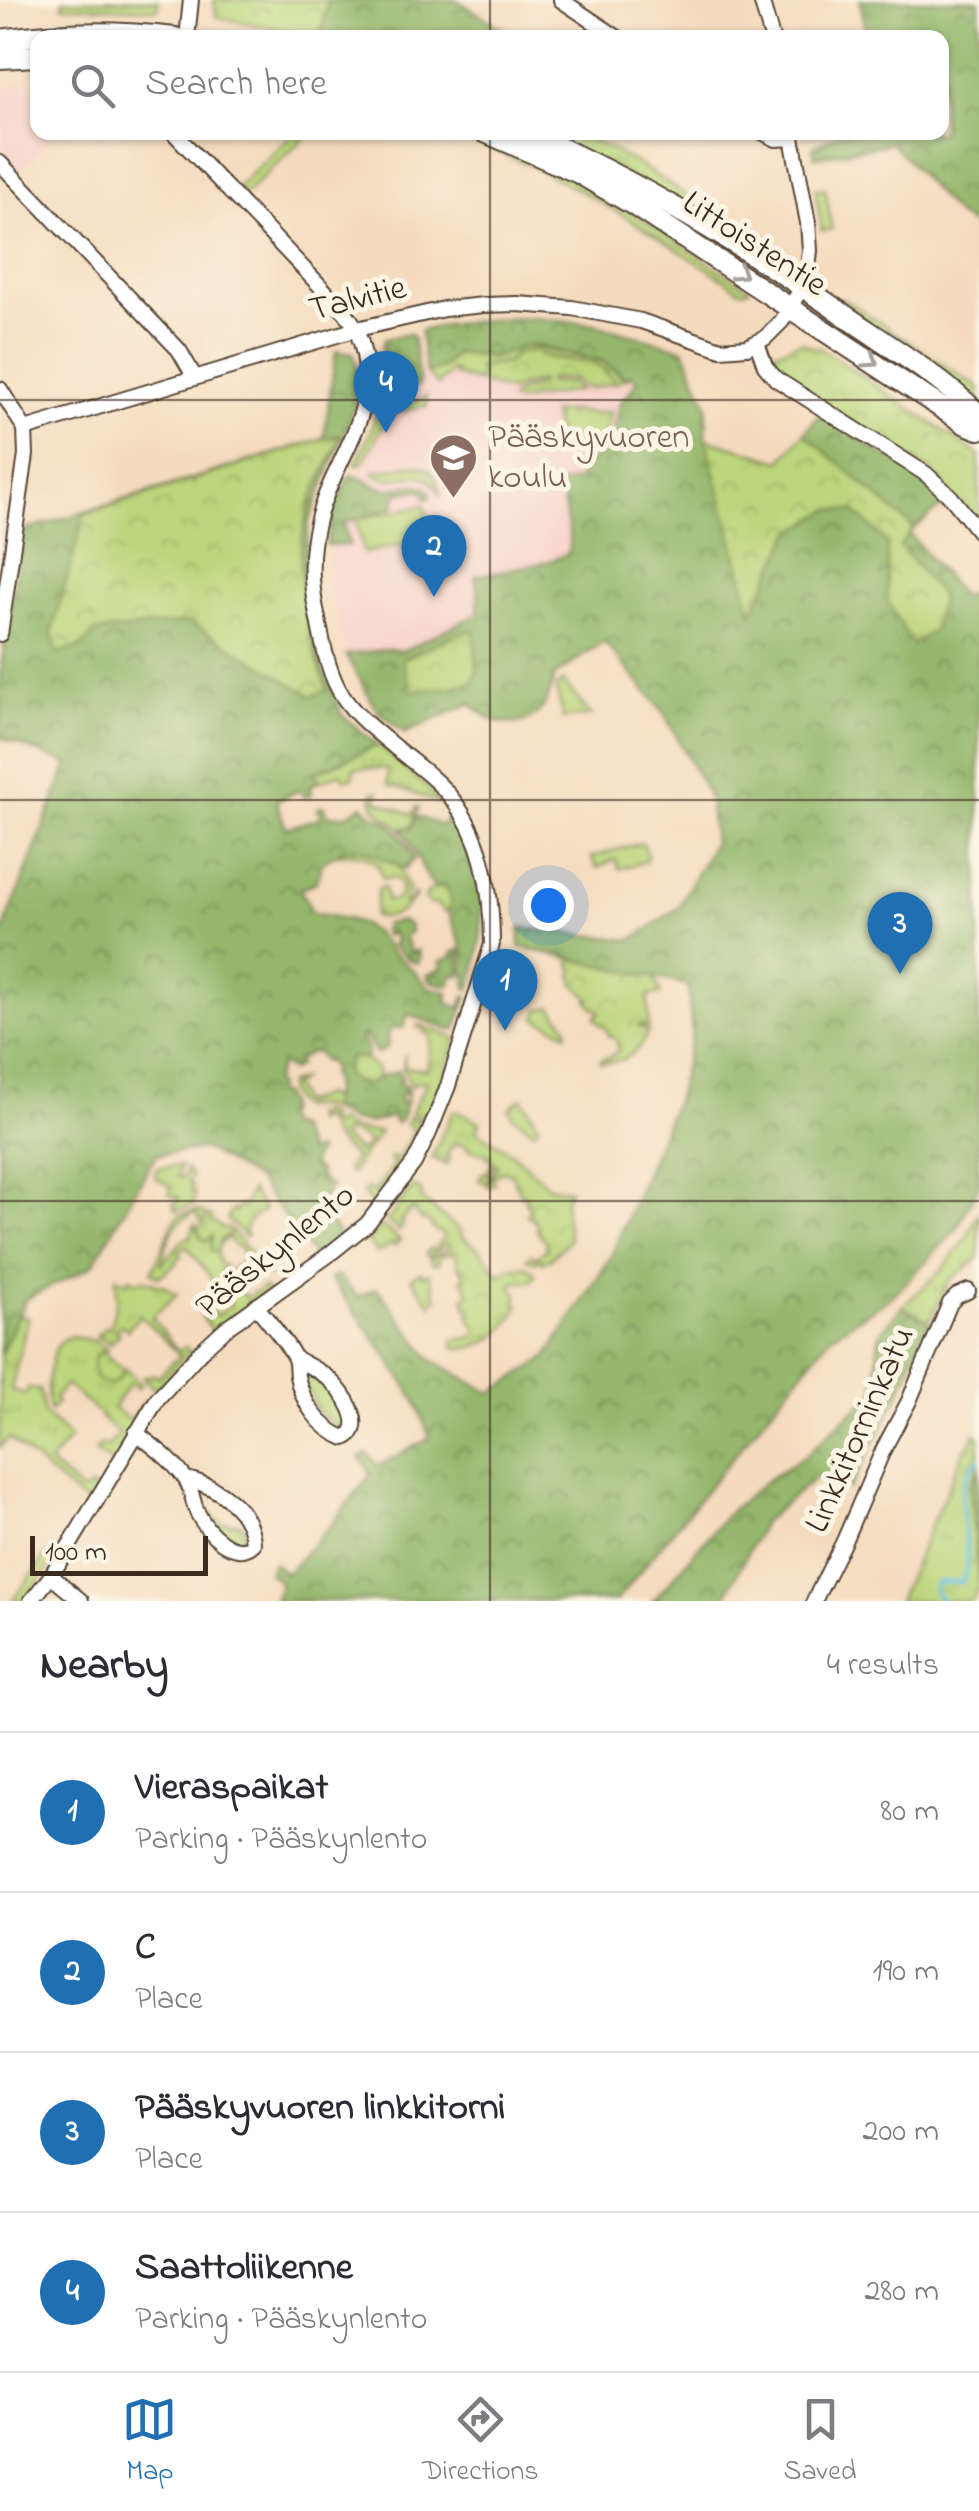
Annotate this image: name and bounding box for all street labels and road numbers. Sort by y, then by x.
street label: Littoistentie [672,179,837,311]
street label: Talvitie [304,263,412,337]
street label: Pääskynlento [185,1172,367,1332]
street label: Linkkitorninkatu [793,1319,929,1541]

